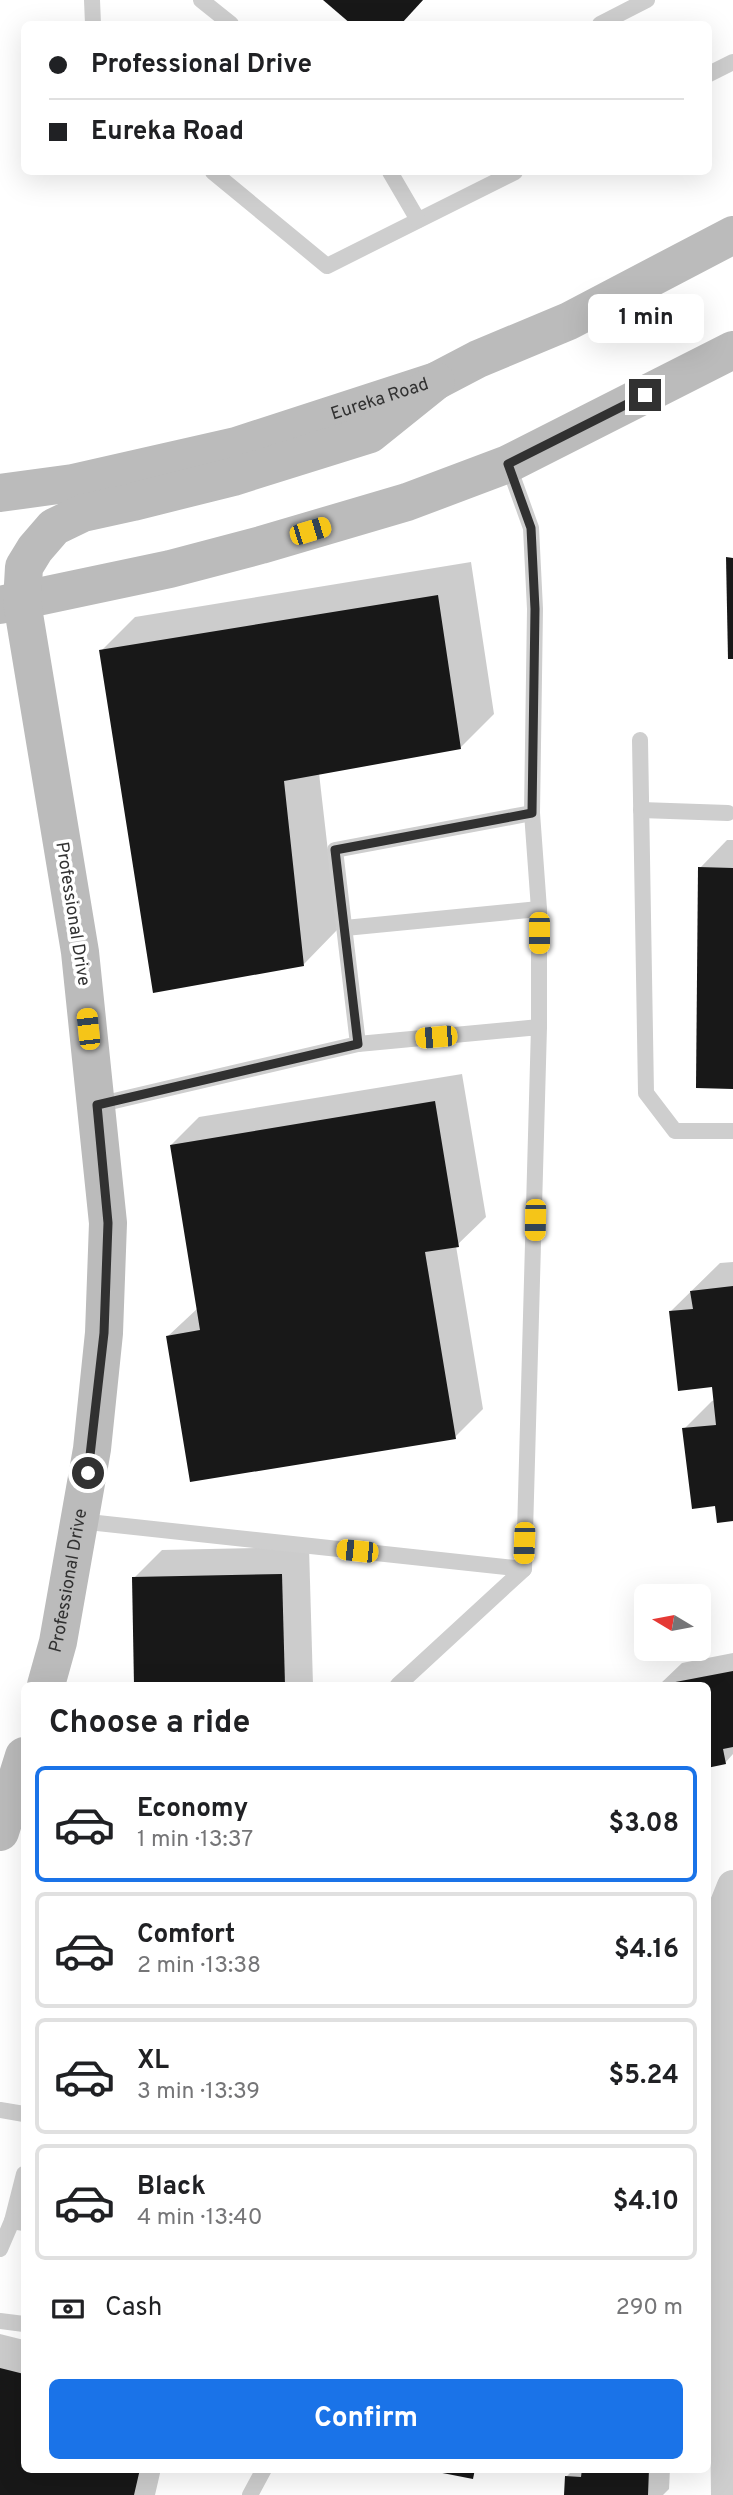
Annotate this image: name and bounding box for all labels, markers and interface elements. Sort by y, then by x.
text: Professional Drive [91,49,312,82]
text: Eureka Road [91,116,244,149]
callout: 1 min [587,294,703,342]
text: 1 min [618,304,674,333]
street label: Eureka Road [328,373,432,426]
route end [629,379,661,411]
car [287,515,334,547]
street label: Professional Drive [49,840,95,988]
car [529,912,550,954]
car [76,1007,101,1051]
car [415,1025,458,1049]
car [525,1199,546,1241]
route start [72,1457,104,1489]
street label: Professional Drive [44,1507,93,1655]
car [513,1522,536,1564]
car [336,1538,379,1564]
north arrow [634,1584,710,1661]
map controls [634,1584,711,1661]
text: Choose a ride [49,1704,250,1744]
icon: car [53,1793,116,1856]
text: Economy [137,1793,248,1826]
text: $3.08 [609,1808,679,1841]
text: 1 min · 13:37 [137,1826,253,1855]
icon: car [53,1919,116,1982]
text: Comfort [137,1919,235,1952]
text: $4.16 [614,1934,679,1967]
text: 2 min · 13:38 [137,1952,261,1981]
icon: car [53,2045,116,2108]
text: XL [137,2045,169,2078]
text: $5.24 [608,2060,679,2093]
text: 3 min · 13:39 [137,2078,260,2107]
icon: car [53,2171,116,2234]
text: Black [137,2171,206,2204]
text: $4.10 [613,2186,679,2219]
text: 4 min · 13:40 [137,2204,262,2233]
icon: cash [49,2290,87,2328]
text: Cash [105,2292,162,2325]
text: 290 m [616,2294,683,2323]
button: Confirm [49,2379,683,2459]

